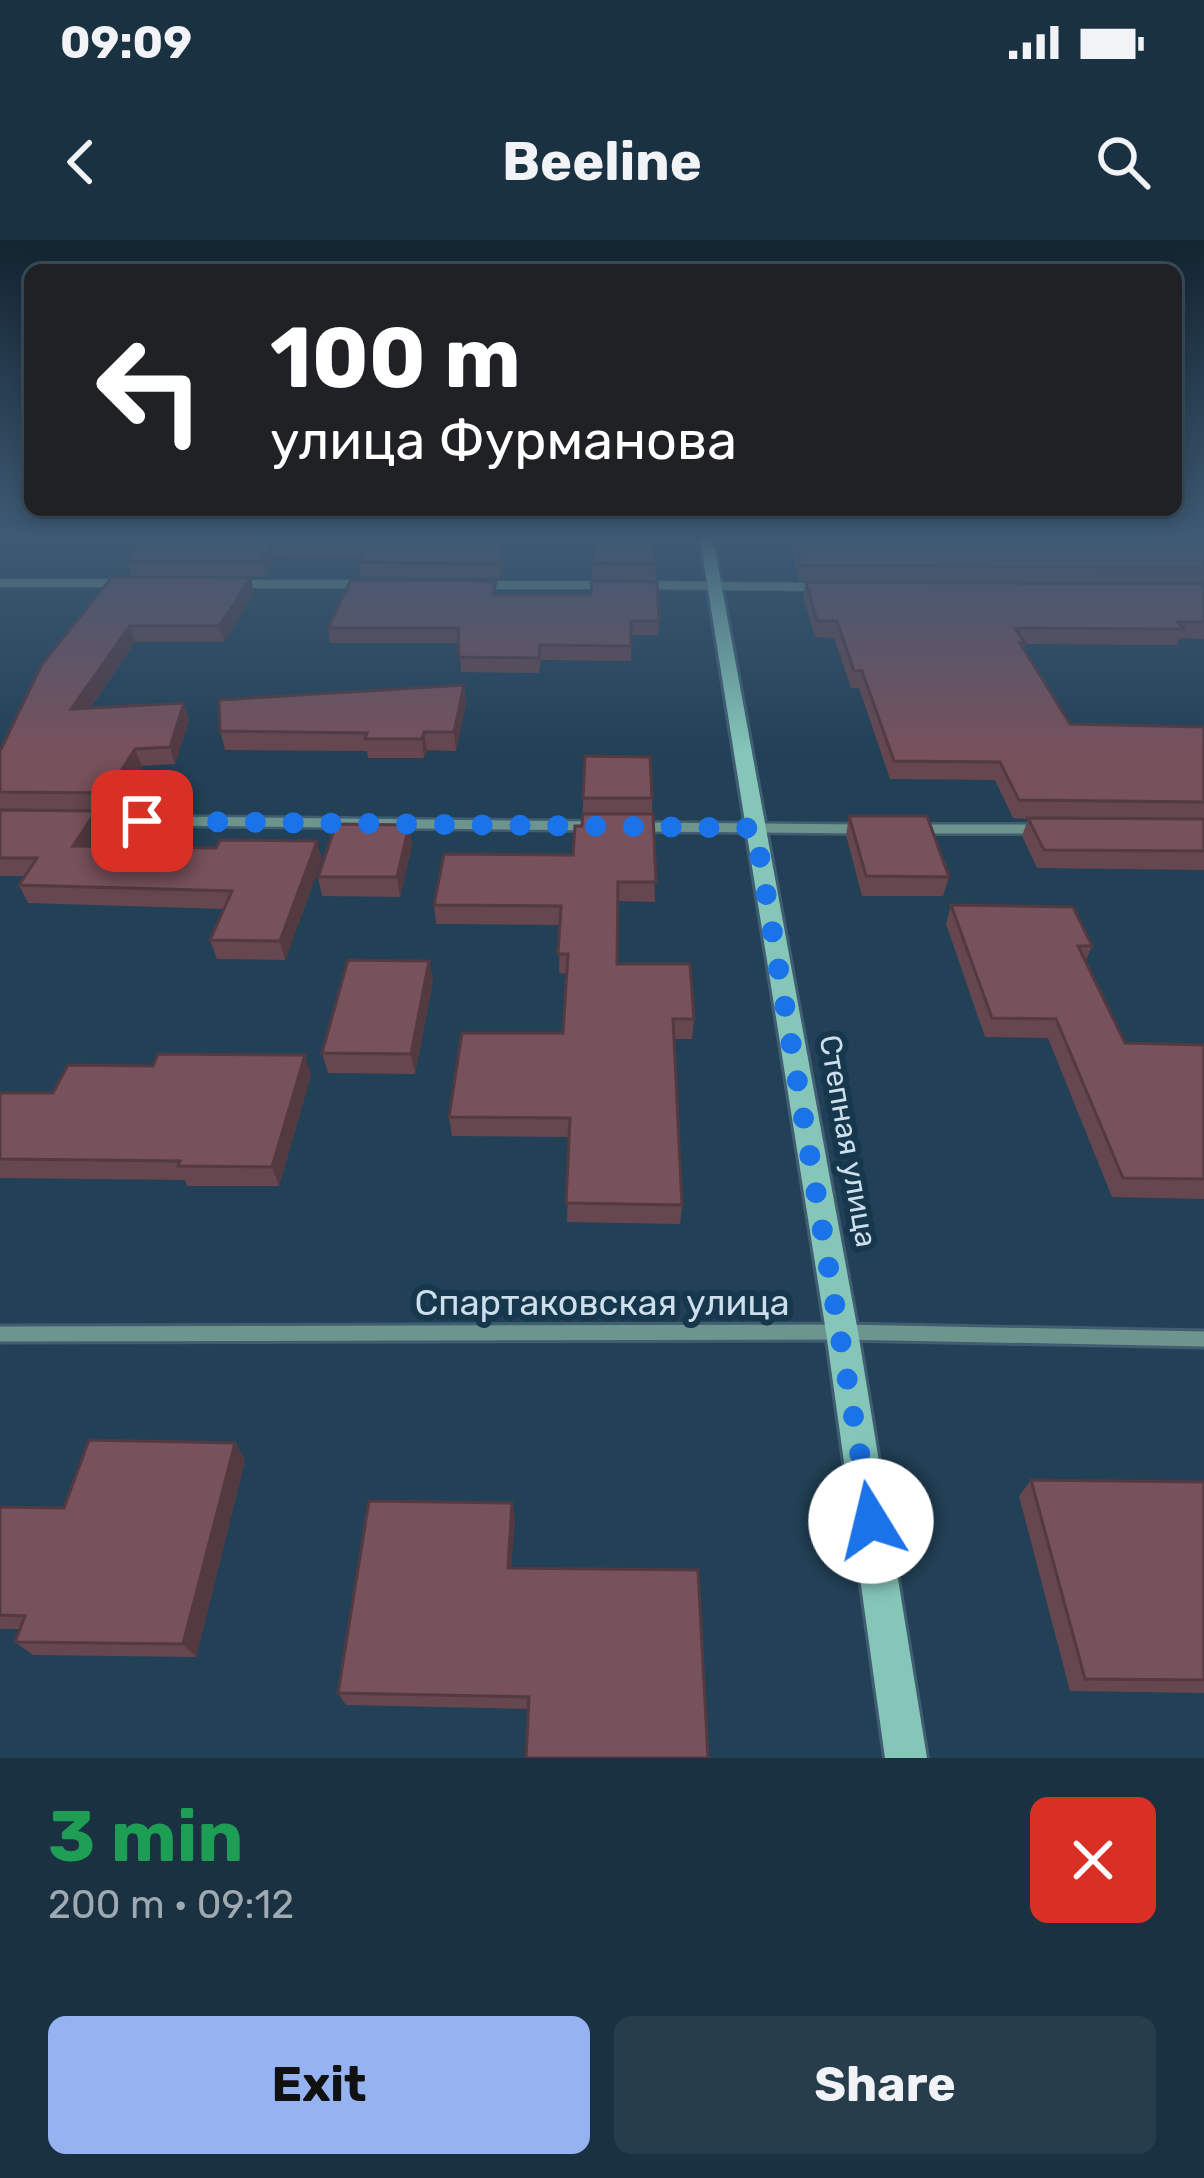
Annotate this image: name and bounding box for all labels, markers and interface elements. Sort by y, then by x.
text: 09:09 [60,16,192,69]
icon: back [48,129,114,195]
icon: search [1090,129,1156,195]
text: Beeline [502,130,702,194]
text: 100 m [270,308,521,408]
icon: left [72,312,228,468]
text: улица Фурманова [270,409,737,473]
pin [91,770,193,872]
icon: arrive [109,788,175,854]
street label: Степная улица [812,1032,884,1250]
street label: Спартаковская улица [414,1281,790,1324]
position arrow [808,1458,934,1584]
text: 3 min [48,1794,244,1879]
button: close [1030,1797,1156,1923]
text: 200 m · 09:12 [48,1882,294,1928]
button: Exit [48,2016,590,2154]
button: Share [614,2016,1156,2154]

